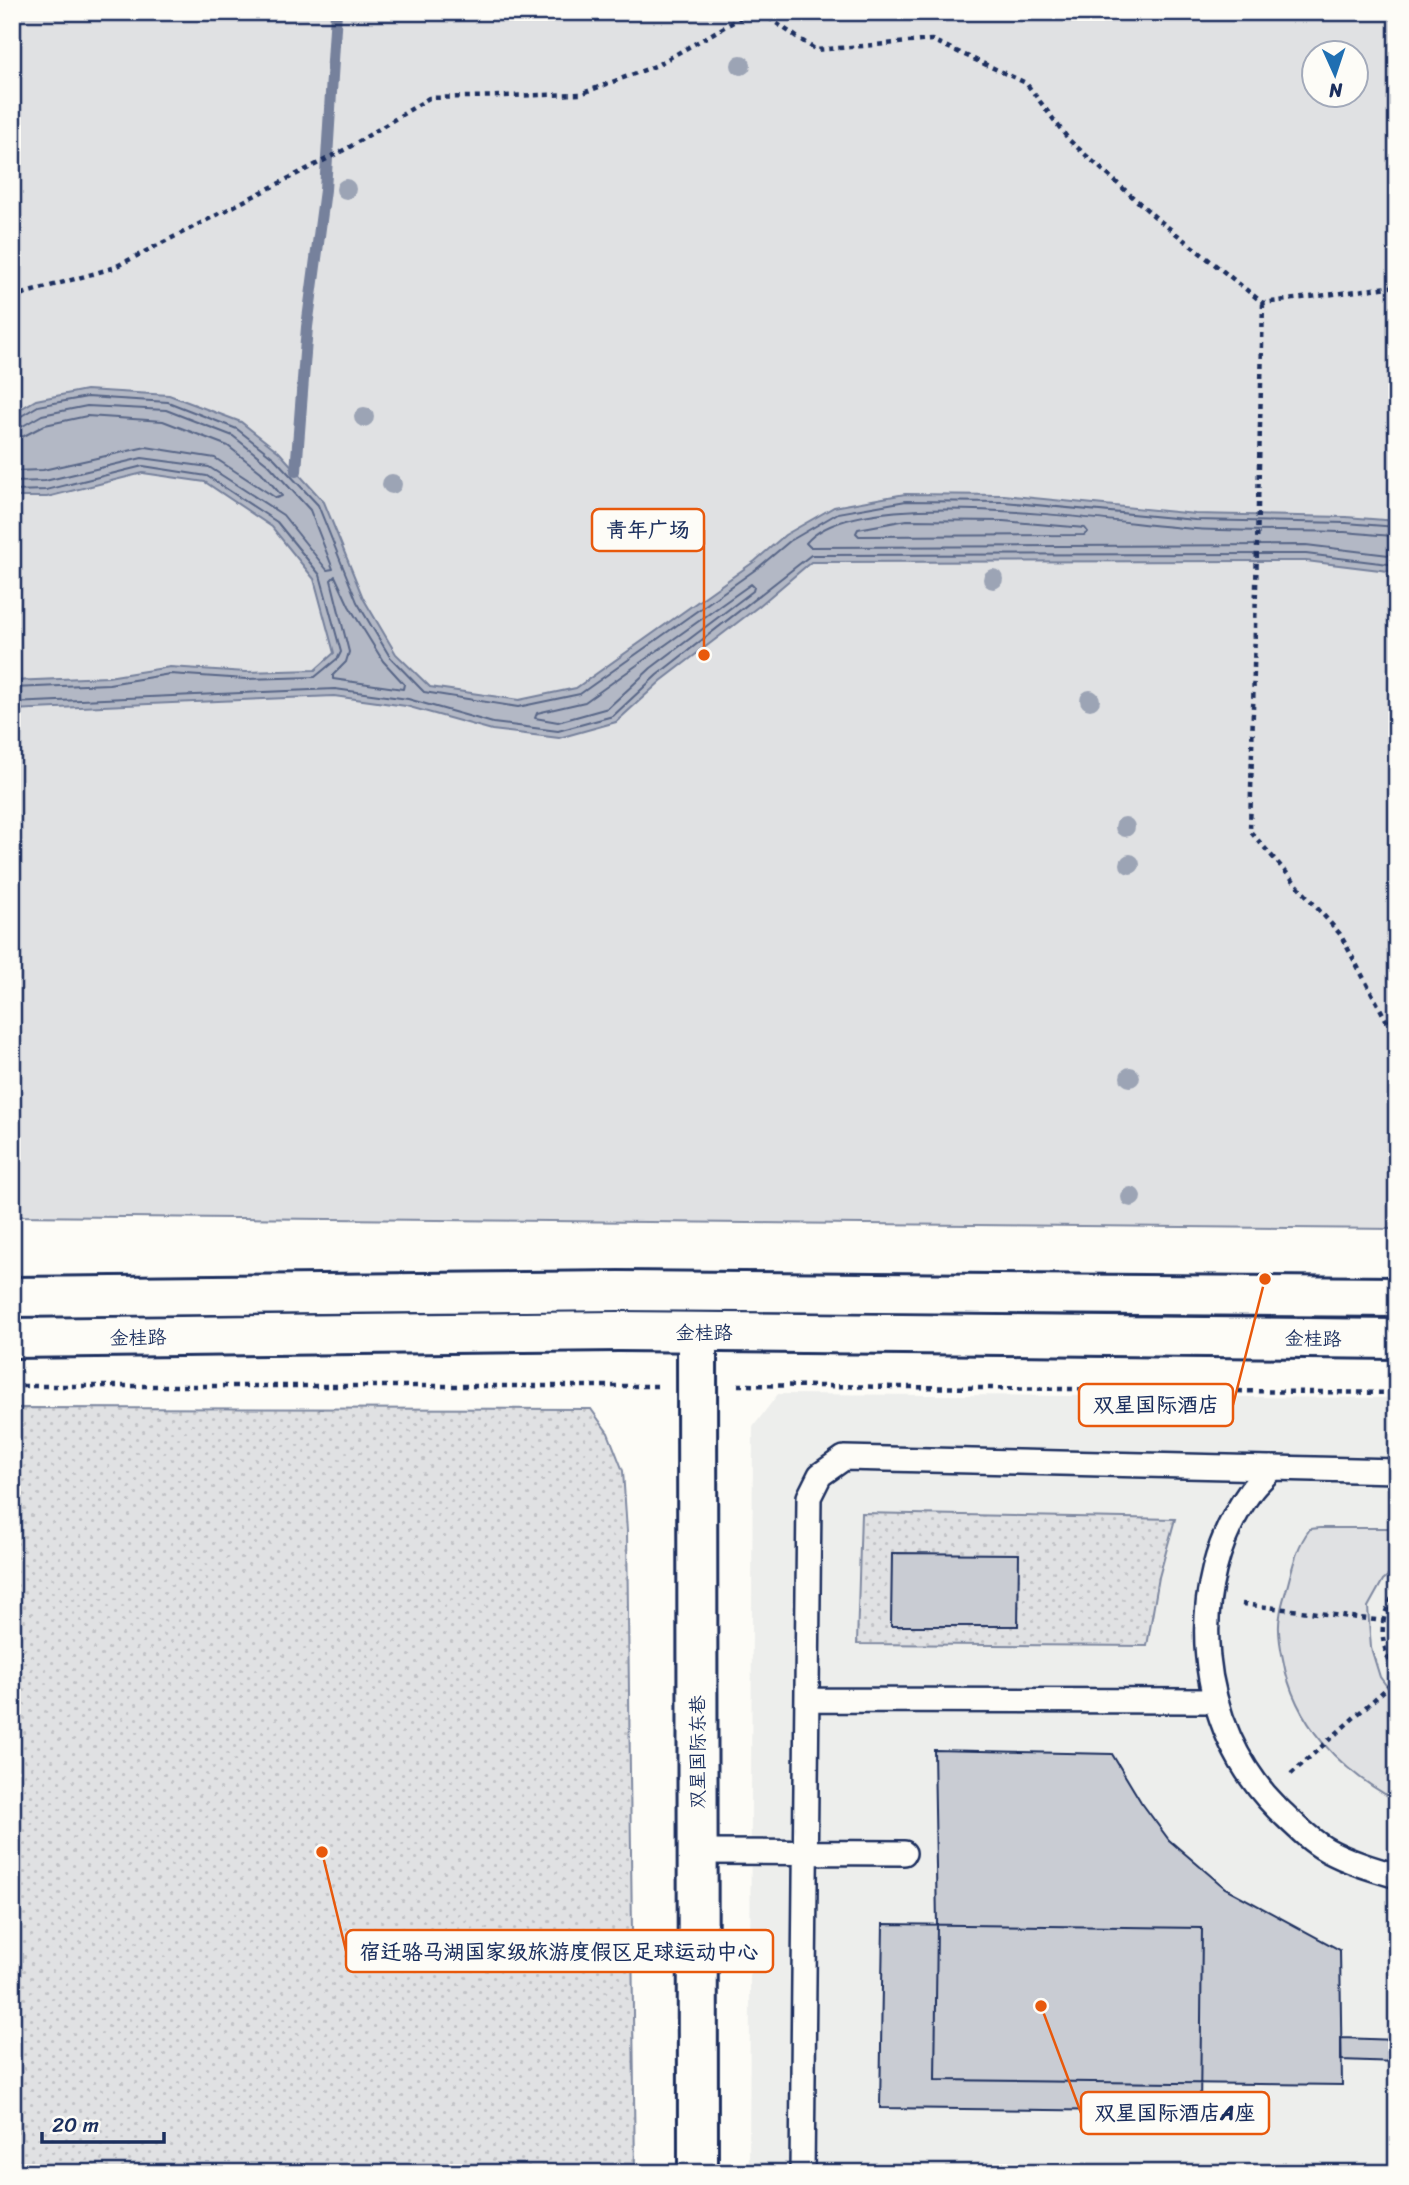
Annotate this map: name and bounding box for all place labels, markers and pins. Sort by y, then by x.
callout: 青年广场 [592,509,704,551]
callout: 双星国际酒店 [1079,1384,1233,1426]
callout: 宿迁骆马湖国家级旅游度假区足球运动中心 [346,1930,773,1972]
callout: 双星国际酒店A座 [1081,2092,1269,2134]

